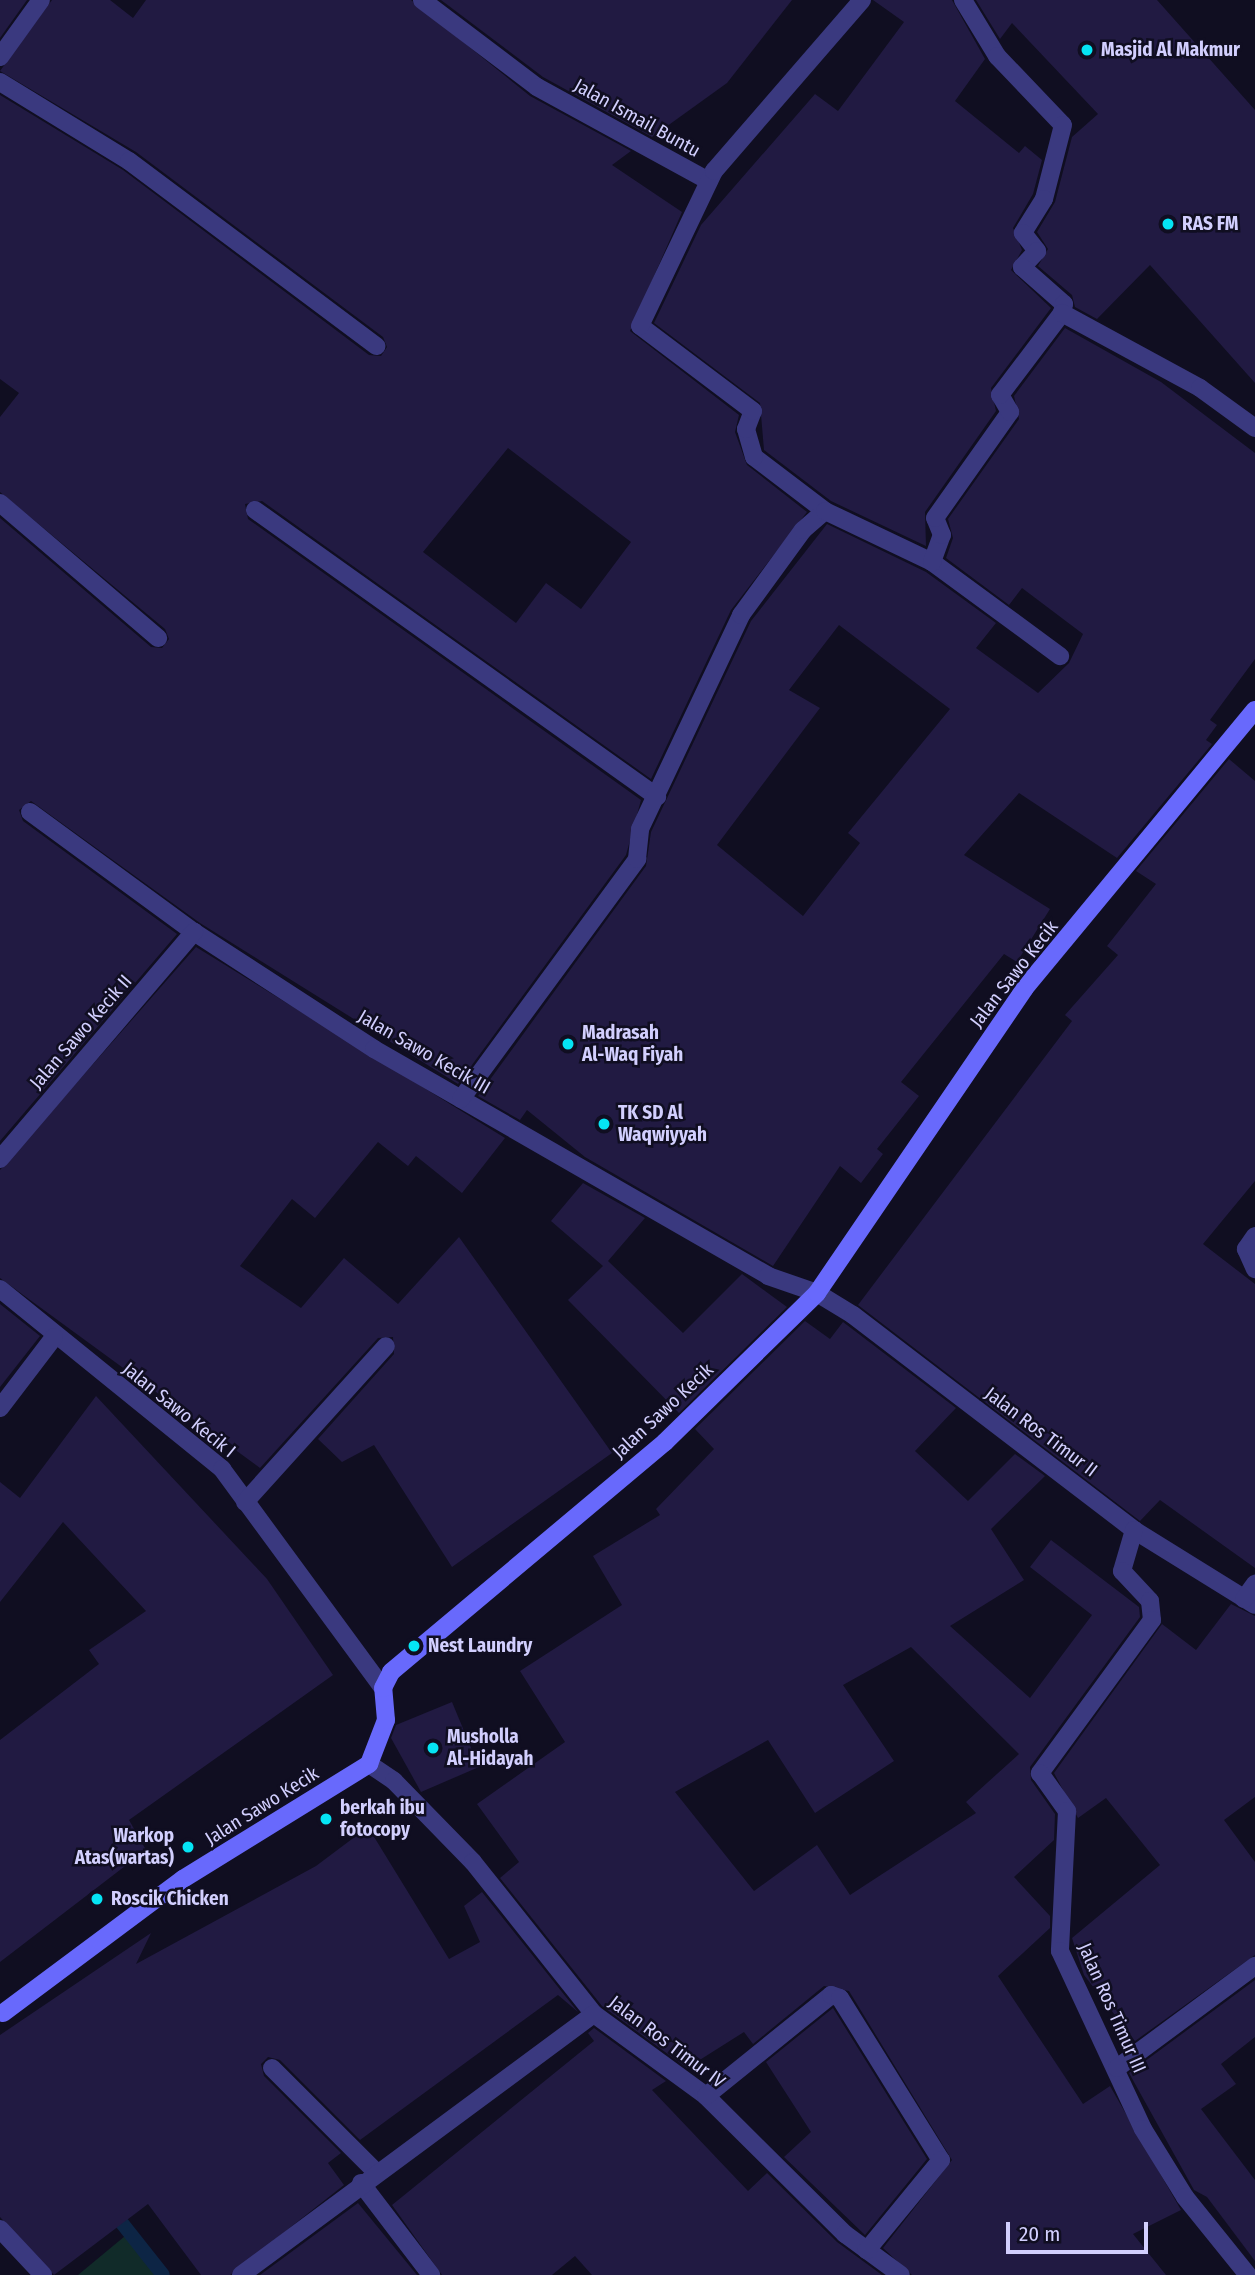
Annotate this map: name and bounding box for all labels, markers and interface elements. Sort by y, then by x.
place label: Masjid Al Makmur [1101,39,1240,61]
marker: Masjid Al Makmur [1079,42,1095,58]
street label: Jalan Ismail Buntu [570,74,704,162]
place label: RAS FM [1182,213,1238,235]
marker: RAS FM [1160,216,1176,232]
street label: Jalan Sawo Kecik [965,916,1063,1032]
street label: Jalan Sawo Kecik II [25,970,137,1094]
street label: Jalan Sawo Kecik III [354,1005,494,1099]
place label: Madrasah Al-Waq Fiyah [582,1022,683,1066]
marker: Madrasah Al-Waq Fiyah [560,1036,576,1052]
place label: TK SD Al Waqwiyyah [618,1102,707,1146]
marker: TK SD Al Waqwiyyah [596,1116,612,1132]
street label: Jalan Sawo Kecik I [118,1357,240,1463]
street label: Jalan Sawo Kecik [608,1359,718,1463]
street label: Jalan Ros Timur II [980,1382,1102,1482]
place label: Nest Laundry [428,1635,532,1657]
marker: Nest Laundry [406,1638,422,1654]
place label: Musholla Al-Hidayah [447,1726,533,1770]
marker: Musholla Al-Hidayah [425,1740,441,1756]
street label: Jalan Sawo Kecik [201,1762,323,1850]
place label: berkah ibu fotocopy [340,1797,425,1841]
marker: berkah ibu fotocopy [318,1811,334,1827]
place label: Warkop Atas(wartas) [75,1825,174,1869]
marker: Warkop Atas(wartas) [180,1839,196,1855]
place label: Roscik Chicken [111,1888,229,1910]
marker: Roscik Chicken [89,1891,105,1907]
street label: Jalan Ros Timur III [1073,1939,1151,2077]
street label: Jalan Ros Timur IV [604,1991,730,2093]
scale bar [1010,2208,1152,2252]
text: 20 m [1019,2221,1060,2247]

